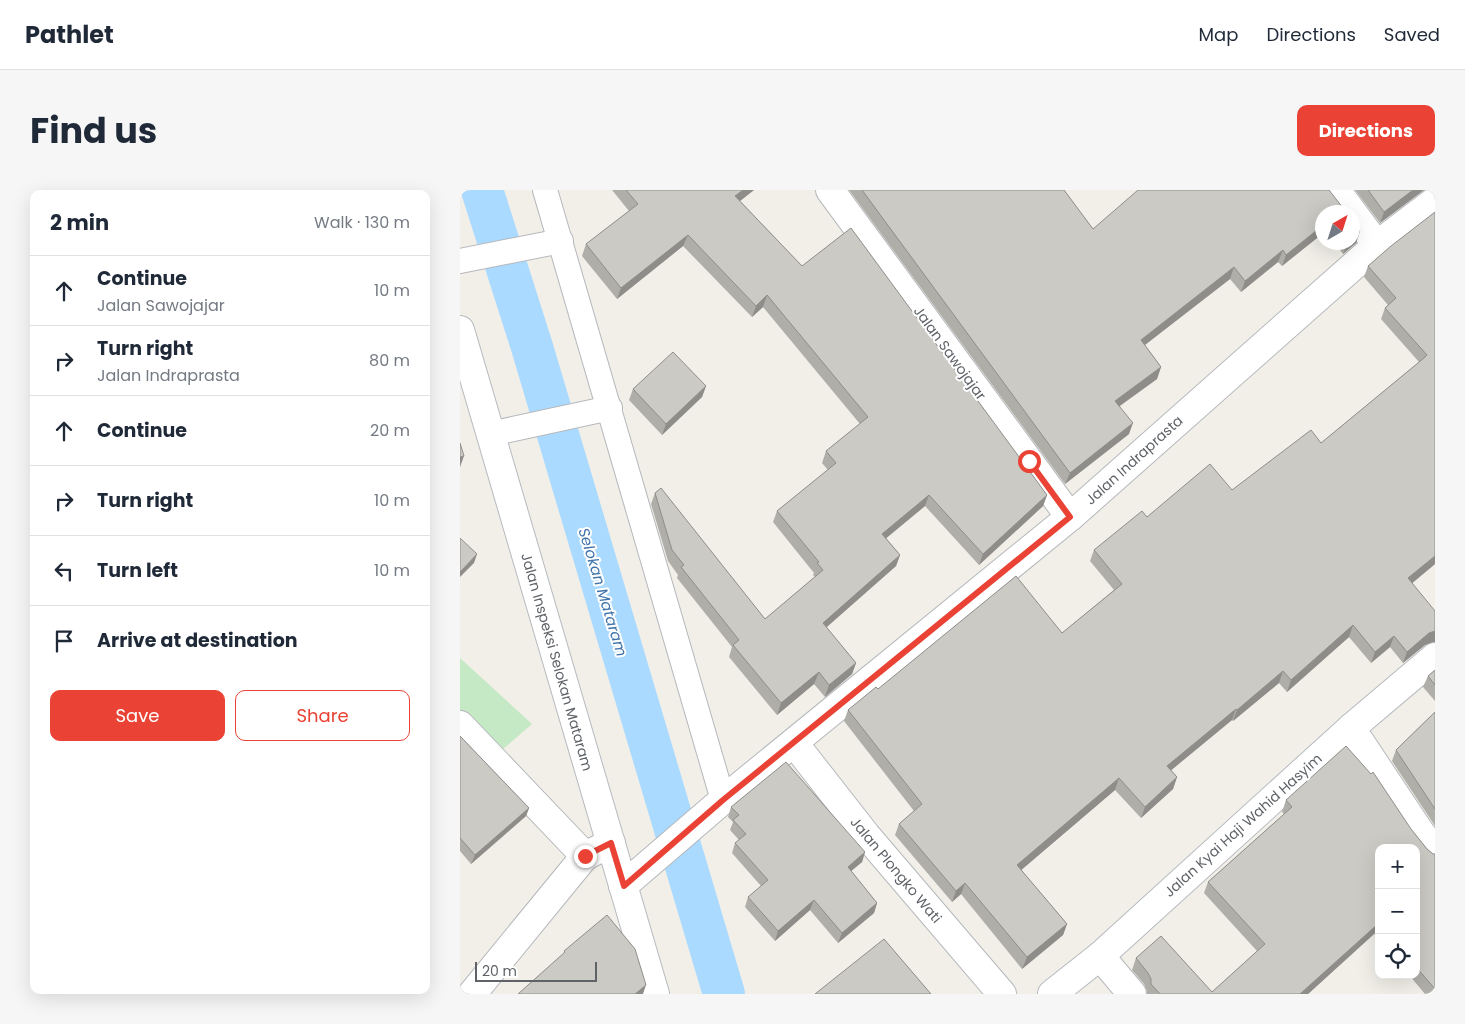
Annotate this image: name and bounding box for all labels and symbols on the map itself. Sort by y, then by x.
north arrow [1315,205,1360,250]
street label: Jalan Sawojajar [909,302,991,404]
street label: Jalan Indraprasta [1081,411,1187,509]
route start [1018,450,1041,473]
water label: Selokan Mataram [574,525,632,659]
street label: Jalan Inspeksi Selokan Mataram [516,551,598,773]
street label: Jalan Kyai Haji Wahid Hasyim [1160,749,1326,901]
street label: Jalan Plongko Wati [846,813,946,927]
route end [574,845,597,868]
scale bar [475,959,598,982]

